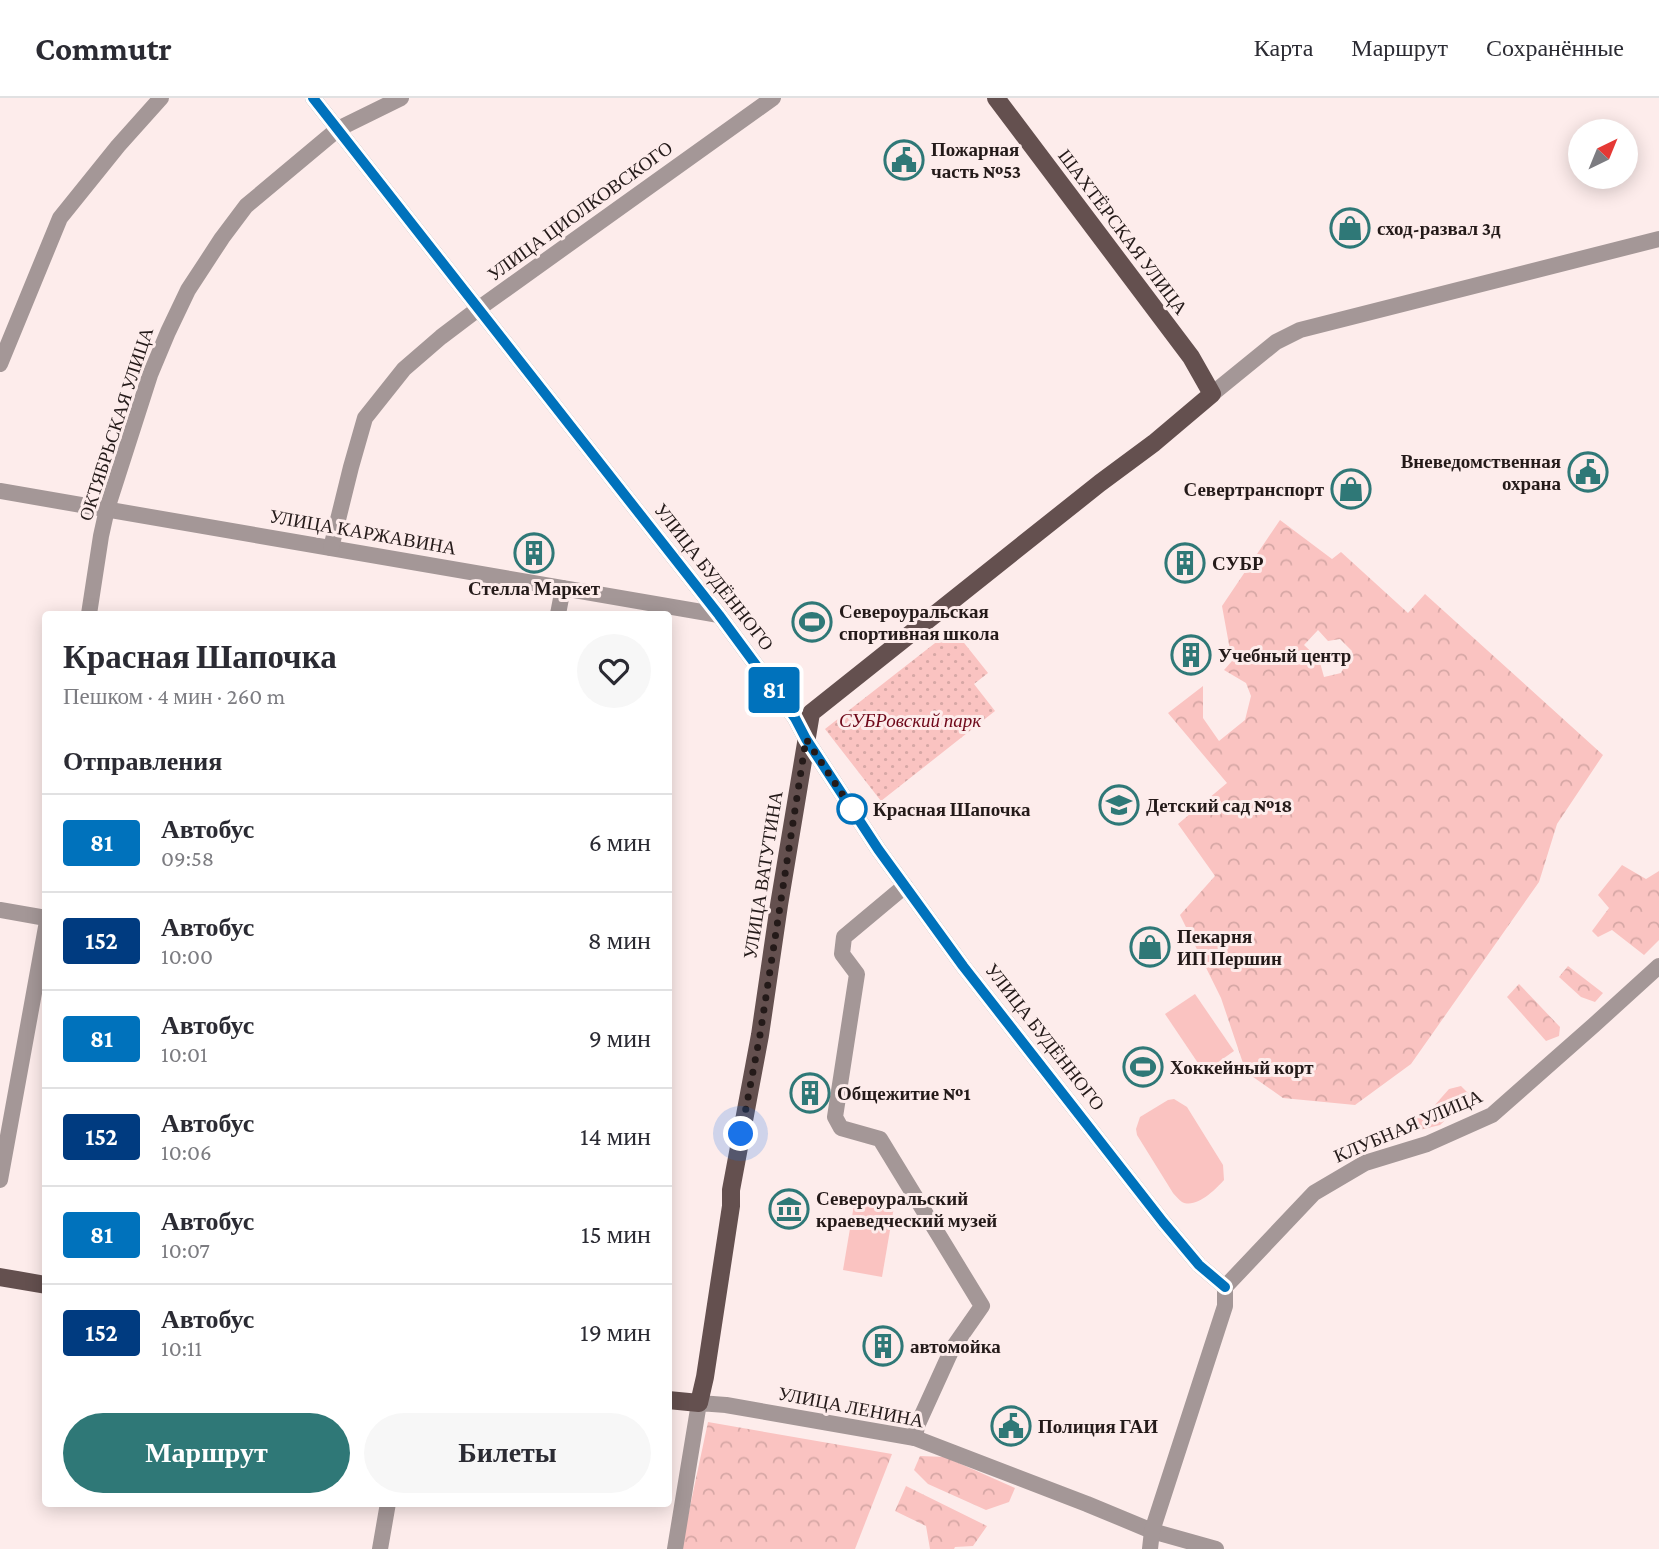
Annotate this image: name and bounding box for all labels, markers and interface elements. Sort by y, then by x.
text: Commutr [35,30,172,67]
text: Карта [1254,34,1313,61]
text: Маршрут [1351,34,1448,61]
text: Сохранённые [1486,34,1624,61]
north arrow [1568,119,1638,189]
map controls [1568,119,1638,189]
street label: УЛИЦА ЦИОЛКОВСКОГО [483,137,677,285]
public building icon: Пожарная часть №53 [883,139,925,181]
place label: Пожарная часть №53 [931,139,1021,182]
street label: ШАХТЁРСКАЯ УЛИЦА [1054,145,1192,319]
shop icon: сход-развал 3д [1329,207,1371,249]
place label: сход-развал 3д [1377,218,1501,239]
street label: ОКТЯБРЬСКАЯ УЛИЦА [75,324,157,524]
place label: Вневедомственная охрана [1401,451,1561,494]
public building icon: Вневедомственная охрана [1567,451,1609,493]
shop icon: Севертранспорт [1330,468,1372,510]
place label: Севертранспорт [1183,479,1325,500]
street label: УЛИЦА БУДЁННОГО [650,499,778,655]
street label: УЛИЦА КАРЖАВИНА [268,505,459,559]
building icon: Стелла Маркет [513,532,555,574]
building icon: СУБР [1164,542,1206,584]
place label: СУБР [1212,553,1264,574]
place label: Стелла Маркет [468,578,601,599]
sports icon: Североуральская спортивная школа [791,601,833,643]
place label: Североуральская спортивная школа [839,601,1000,644]
button: heart [577,634,651,708]
building icon: Учебный центр [1170,634,1212,676]
text: Красная Шапочка [63,638,337,675]
place label: Учебный центр [1218,645,1351,666]
line badge: 81 [742,667,806,713]
text: 81 [763,676,785,703]
text: Пешком · 4 мин · 260 m [63,683,285,709]
park label: СУБРовский парк [839,710,982,731]
text: Отправления [63,747,222,776]
school or university icon: Детский сад №18 [1098,784,1140,826]
street label: УЛИЦА ВАТУТИНА [739,789,787,961]
marker: Красная Шапочка [837,794,867,824]
place label: Детский сад №18 [1146,795,1292,816]
place label: Красная Шапочка [873,799,1031,820]
text: Автобус [161,815,254,844]
text: 6 мин [589,828,651,857]
text: 81 [90,829,113,856]
text: 09:58 [161,845,214,871]
text: Автобус [161,913,254,942]
text: 8 мин [588,926,651,955]
shop icon: Пекарня ИП Першин [1129,926,1171,968]
place label: Пекарня ИП Першин [1177,926,1282,969]
text: 152 [85,927,118,954]
text: 10:00 [161,943,213,969]
street label: УЛИЦА БУДЁННОГО [981,959,1109,1115]
text: Автобус [161,1011,254,1040]
text: 9 мин [589,1024,651,1053]
text: 81 [90,1025,113,1052]
text: 10:01 [161,1041,208,1067]
sports icon: Хоккейный корт [1122,1046,1164,1088]
place label: Хоккейный корт [1170,1057,1314,1078]
building icon: Общежитие №1 [789,1072,831,1114]
place label: Общежитие №1 [837,1083,971,1104]
street label: КЛУБНАЯ УЛИЦА [1331,1085,1486,1167]
text: Автобус [161,1109,254,1138]
your location [723,1116,758,1151]
text: 14 мин [580,1122,651,1151]
text: 152 [85,1123,118,1150]
text: 10:06 [161,1139,212,1165]
museum icon: Североуральский краеведческий музей [768,1188,810,1230]
place label: Североуральский краеведческий музей [816,1188,997,1231]
text: Автобус [161,1207,254,1236]
text: 15 мин [581,1220,651,1249]
text: 81 [90,1221,113,1248]
text: 10:07 [161,1237,210,1263]
text: Автобус [161,1305,254,1334]
text: 19 мин [580,1318,651,1347]
text: 152 [85,1319,118,1346]
building icon: автомойка [862,1325,904,1367]
text: 10:11 [161,1335,202,1361]
place label: автомойка [910,1336,1001,1357]
street label: УЛИЦА ЛЕНИНА [776,1383,926,1432]
public building icon: Полиция ГАИ [990,1405,1032,1447]
button: Маршрут [63,1413,350,1493]
button: Билеты [364,1413,651,1493]
place label: Полиция ГАИ [1038,1416,1158,1437]

